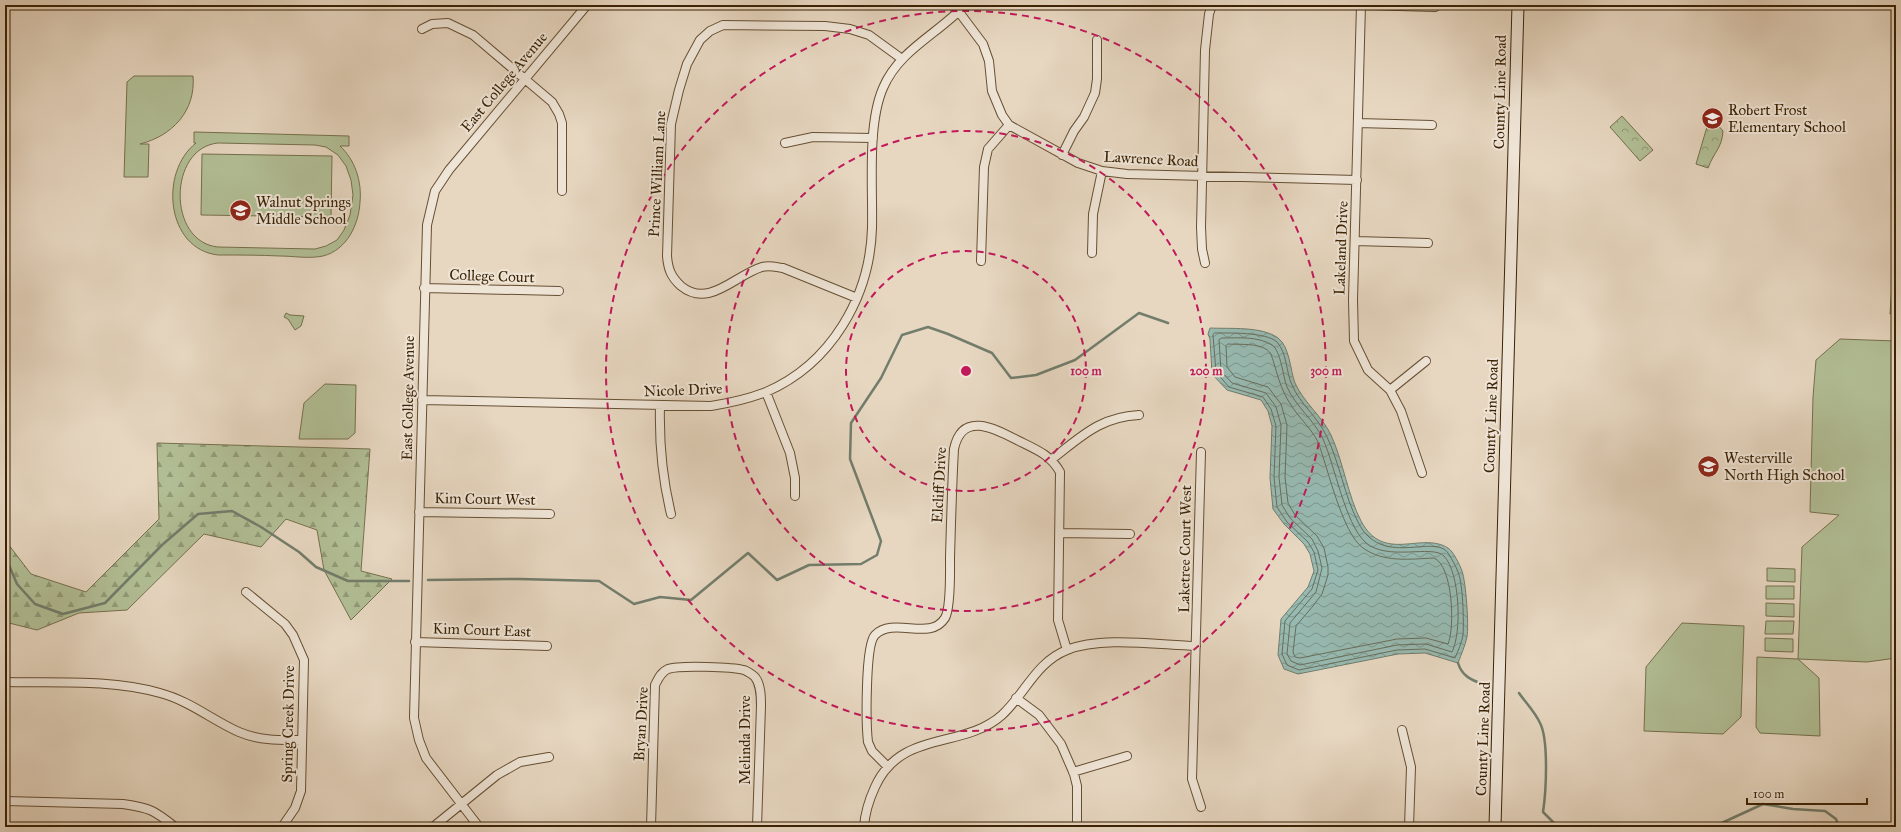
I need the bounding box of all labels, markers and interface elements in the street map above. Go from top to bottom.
street label: East College Avenue [457,28,551,136]
street label: County Line Road [1490,34,1510,149]
place label: Robert Frost Elementary School [1728,101,1847,136]
school or university icon: Robert Frost Elementary School [1699,106,1725,132]
street label: Prince William Lane [645,110,669,238]
street label: Lawrence Road [1103,148,1199,170]
place label: Walnut Springs Middle School [256,193,351,228]
school or university icon: Walnut Springs Middle School [228,198,254,224]
street label: Lakeland Drive [1330,200,1352,296]
street label: College Court [449,266,536,287]
street label: East College Avenue [398,335,418,461]
street label: County Line Road [1480,358,1502,473]
centre of rings [959,364,973,378]
text: 100 m [1070,364,1103,378]
text: 200 m [1190,364,1223,378]
text: 300 m [1310,364,1343,379]
street label: Nicole Drive [643,380,723,400]
street label: Elcliff Drive [928,447,950,523]
place label: Westerville North High School [1724,449,1846,484]
school or university icon: Westerville North High School [1695,454,1721,480]
street label: Laketree Court West [1175,484,1195,613]
street label: Kim Court West [434,489,536,509]
street label: Kim Court East [432,619,532,641]
street label: Spring Creek Drive [278,665,298,783]
street label: County Line Road [1472,681,1494,796]
street label: Bryan Drive [630,686,652,762]
street label: Melinda Drive [736,695,754,785]
scale bar [1747,780,1867,806]
text: 100 m [1753,787,1784,801]

